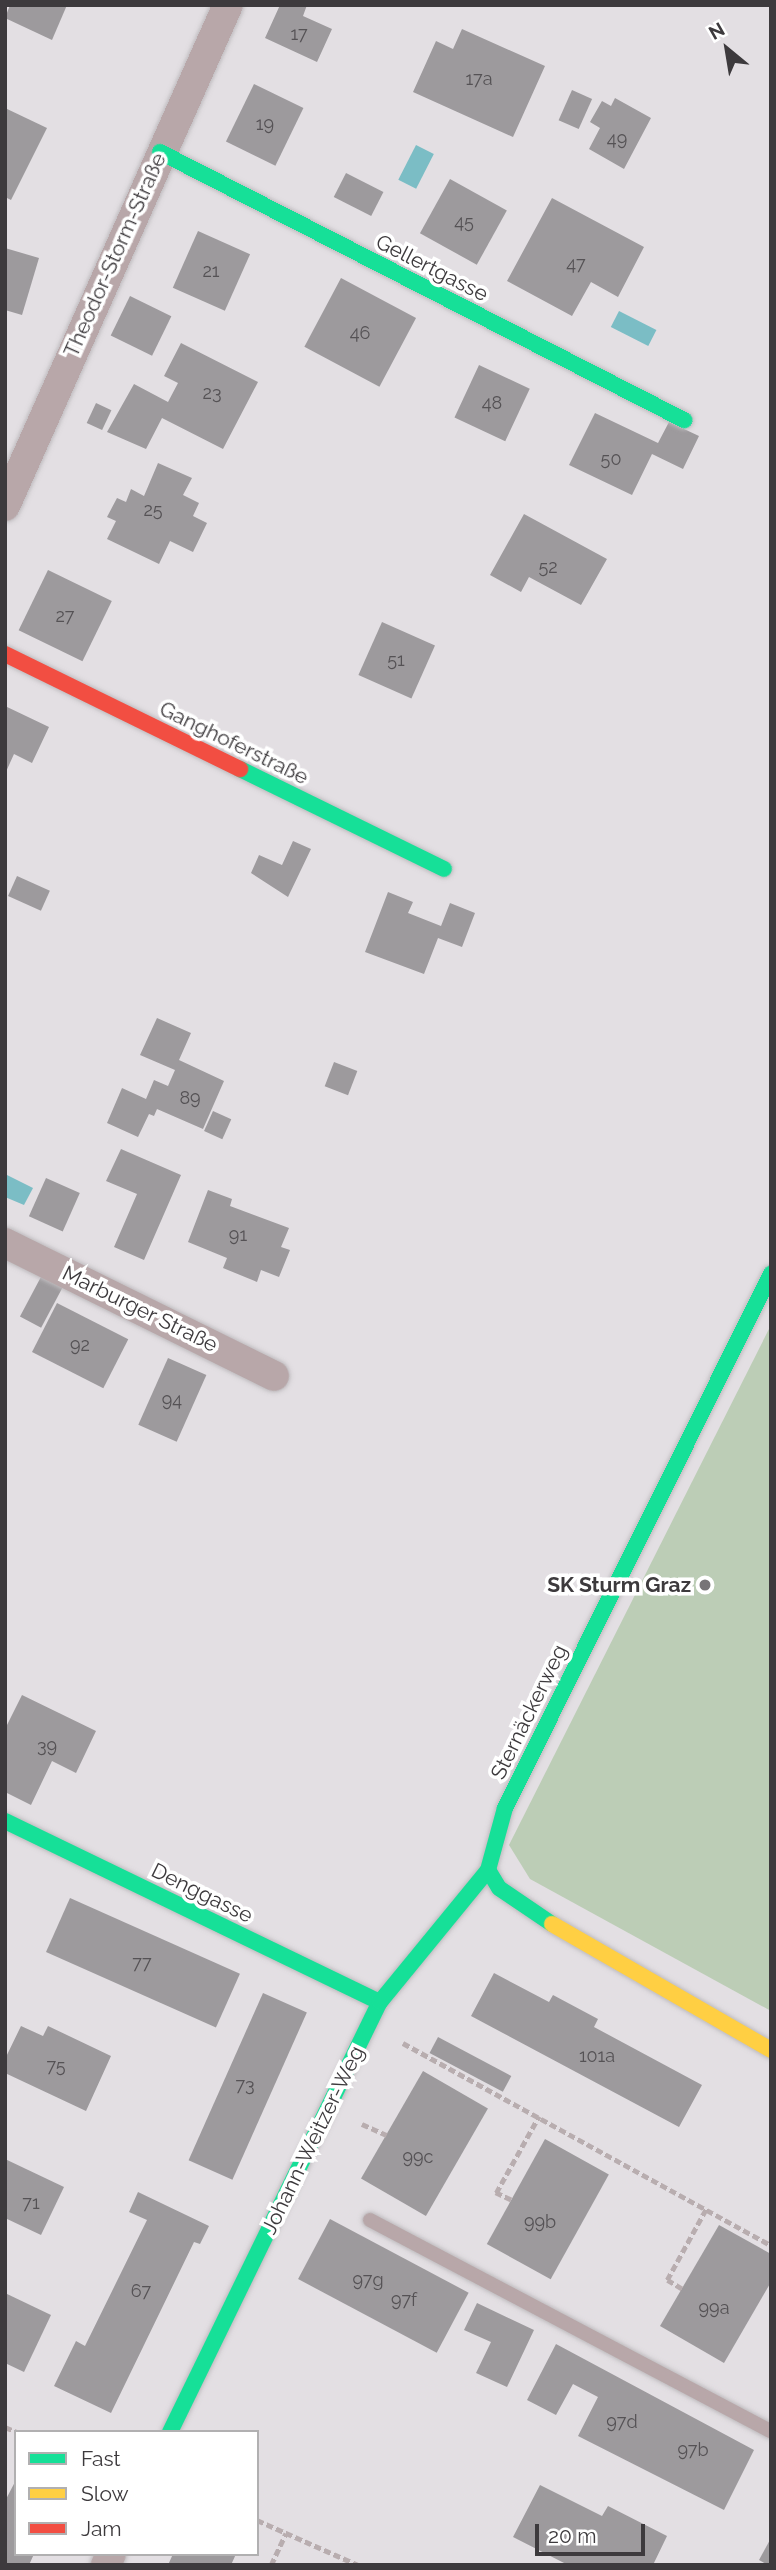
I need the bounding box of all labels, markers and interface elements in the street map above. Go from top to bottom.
north arrow [692,14,762,84]
text: N [705,18,728,44]
house number: 17 [290,23,308,45]
house number: 17a [465,68,493,90]
house number: 19 [256,113,274,135]
house number: 49 [607,128,627,150]
street label: Theodor-Storm-Straße [59,149,171,361]
house number: 45 [454,211,474,233]
street label: Gellertgasse [372,229,492,307]
house number: 47 [566,253,586,275]
house number: 21 [202,260,220,282]
house number: 46 [350,322,370,344]
house number: 23 [203,382,221,404]
house number: 48 [482,392,502,414]
house number: 50 [601,448,621,470]
house number: 25 [143,499,163,521]
house number: 52 [538,556,558,578]
house number: 27 [55,605,75,627]
house number: 51 [387,649,405,671]
street label: Ganghoferstraße [155,696,313,790]
house number: 89 [179,1087,201,1109]
house number: 91 [229,1224,247,1246]
street label: Marburger Straße [58,1260,222,1358]
house number: 92 [70,1334,90,1356]
house number: 94 [162,1389,182,1411]
place label: SK Sturm Graz [547,1572,691,1598]
marker: SK Sturm Graz [697,1577,713,1593]
street label: Sternäckerweg [486,1641,572,1783]
house number: 39 [37,1735,57,1757]
street label: Denggasse [147,1858,257,1928]
house number: 77 [132,1952,152,1974]
street label: Johann-Weitzer-Weg [256,2042,370,2238]
house number: 101a [579,2045,615,2067]
house number: 75 [46,2055,66,2077]
house number: 73 [235,2074,255,2096]
house number: 99c [403,2146,433,2168]
house number: 71 [22,2192,40,2214]
house number: 99b [524,2211,556,2233]
house number: 97g [352,2269,384,2291]
house number: 67 [131,2280,151,2302]
house number: 97f [391,2289,417,2311]
house number: 99a [699,2297,729,2319]
house number: 97d [606,2411,638,2433]
legend [14,2430,259,2556]
house number: 97b [677,2439,709,2461]
text: Fast [81,2446,121,2471]
text: Slow [81,2481,129,2506]
scale bar [538,2510,648,2554]
text: Jam [81,2516,122,2541]
text: 20 m [548,2523,596,2548]

